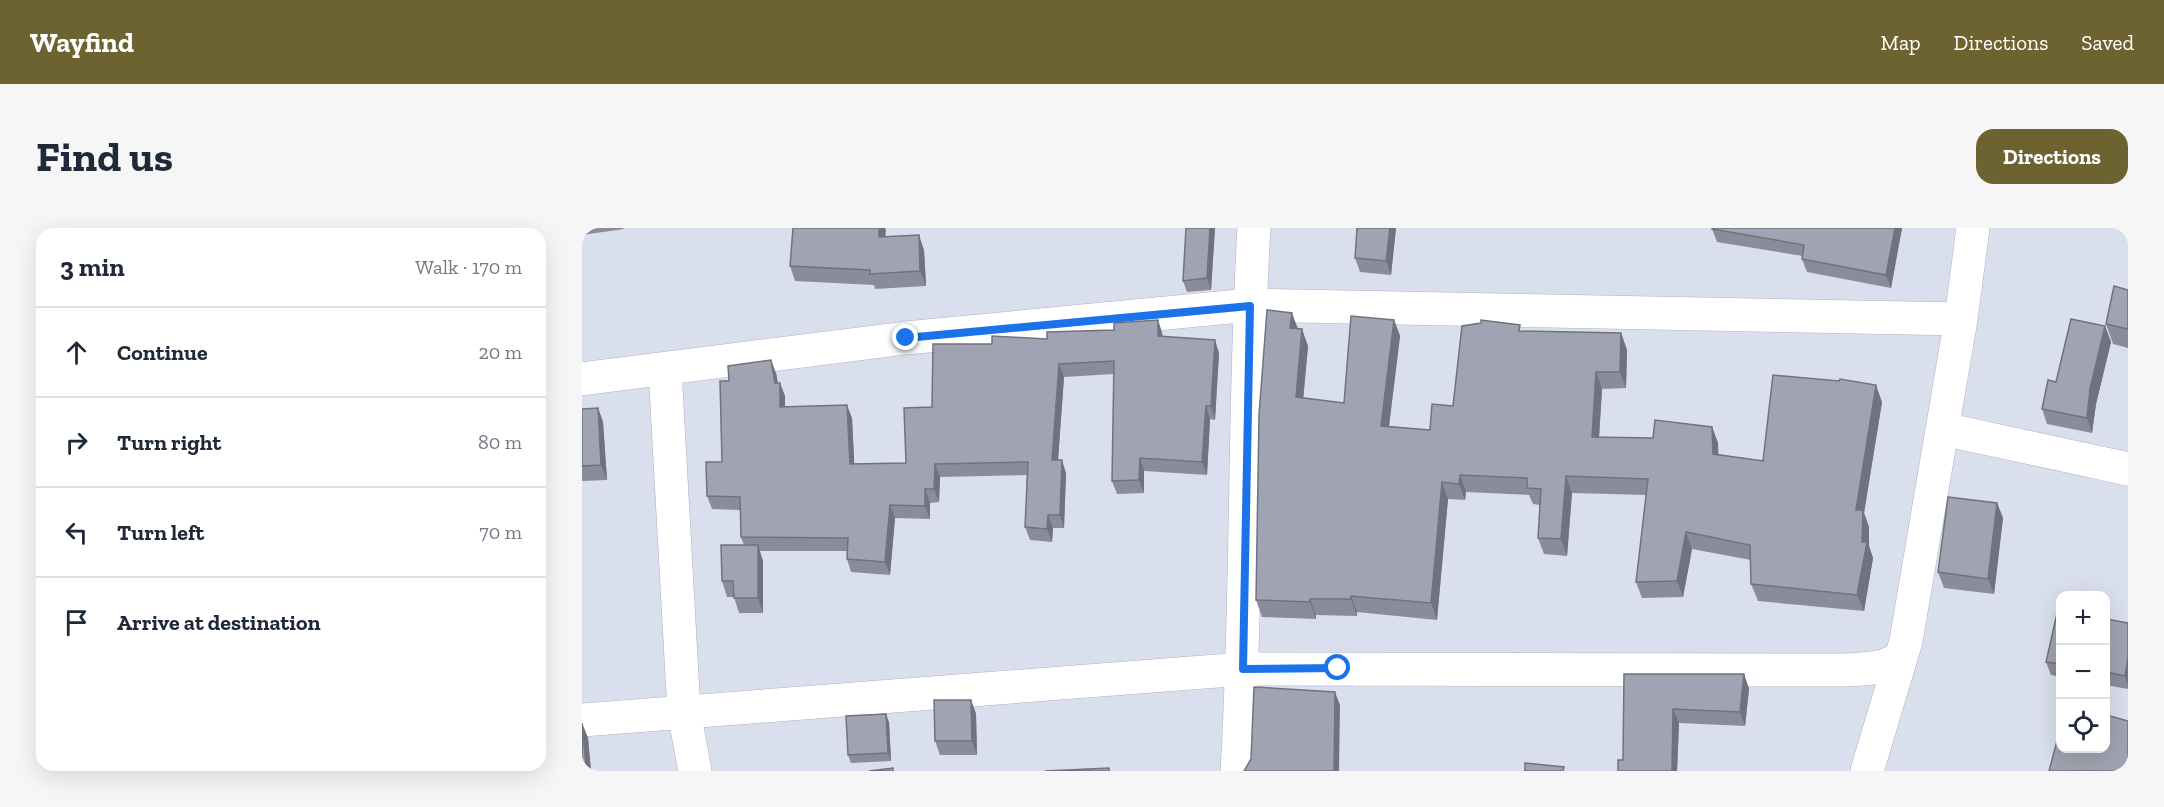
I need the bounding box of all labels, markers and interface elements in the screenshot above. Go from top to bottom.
text: Wayfind [30,26,134,59]
text: Map [1881,30,1921,55]
text: Directions [1954,30,2048,55]
text: Saved [2081,30,2134,55]
button: Directions [1976,129,2128,184]
text: Find us [36,131,173,182]
text: 3 min [60,251,125,283]
text: Walk · 170 m [415,255,522,279]
route end [892,324,918,350]
icon: ahead [60,336,93,369]
text: Continue [117,339,208,366]
text: 20 m [478,340,522,364]
icon: right [60,426,93,459]
text: Turn right [117,429,221,456]
text: 80 m [478,430,522,454]
icon: left [60,516,93,549]
text: Turn left [117,519,204,546]
text: 70 m [479,520,522,544]
map controls [2056,591,2110,753]
button: + [2056,591,2110,645]
icon: arrive [60,606,93,639]
text: Arrive at destination [117,609,320,636]
button: − [2056,645,2110,699]
route start [1324,654,1350,680]
button: locate [2056,699,2110,753]

